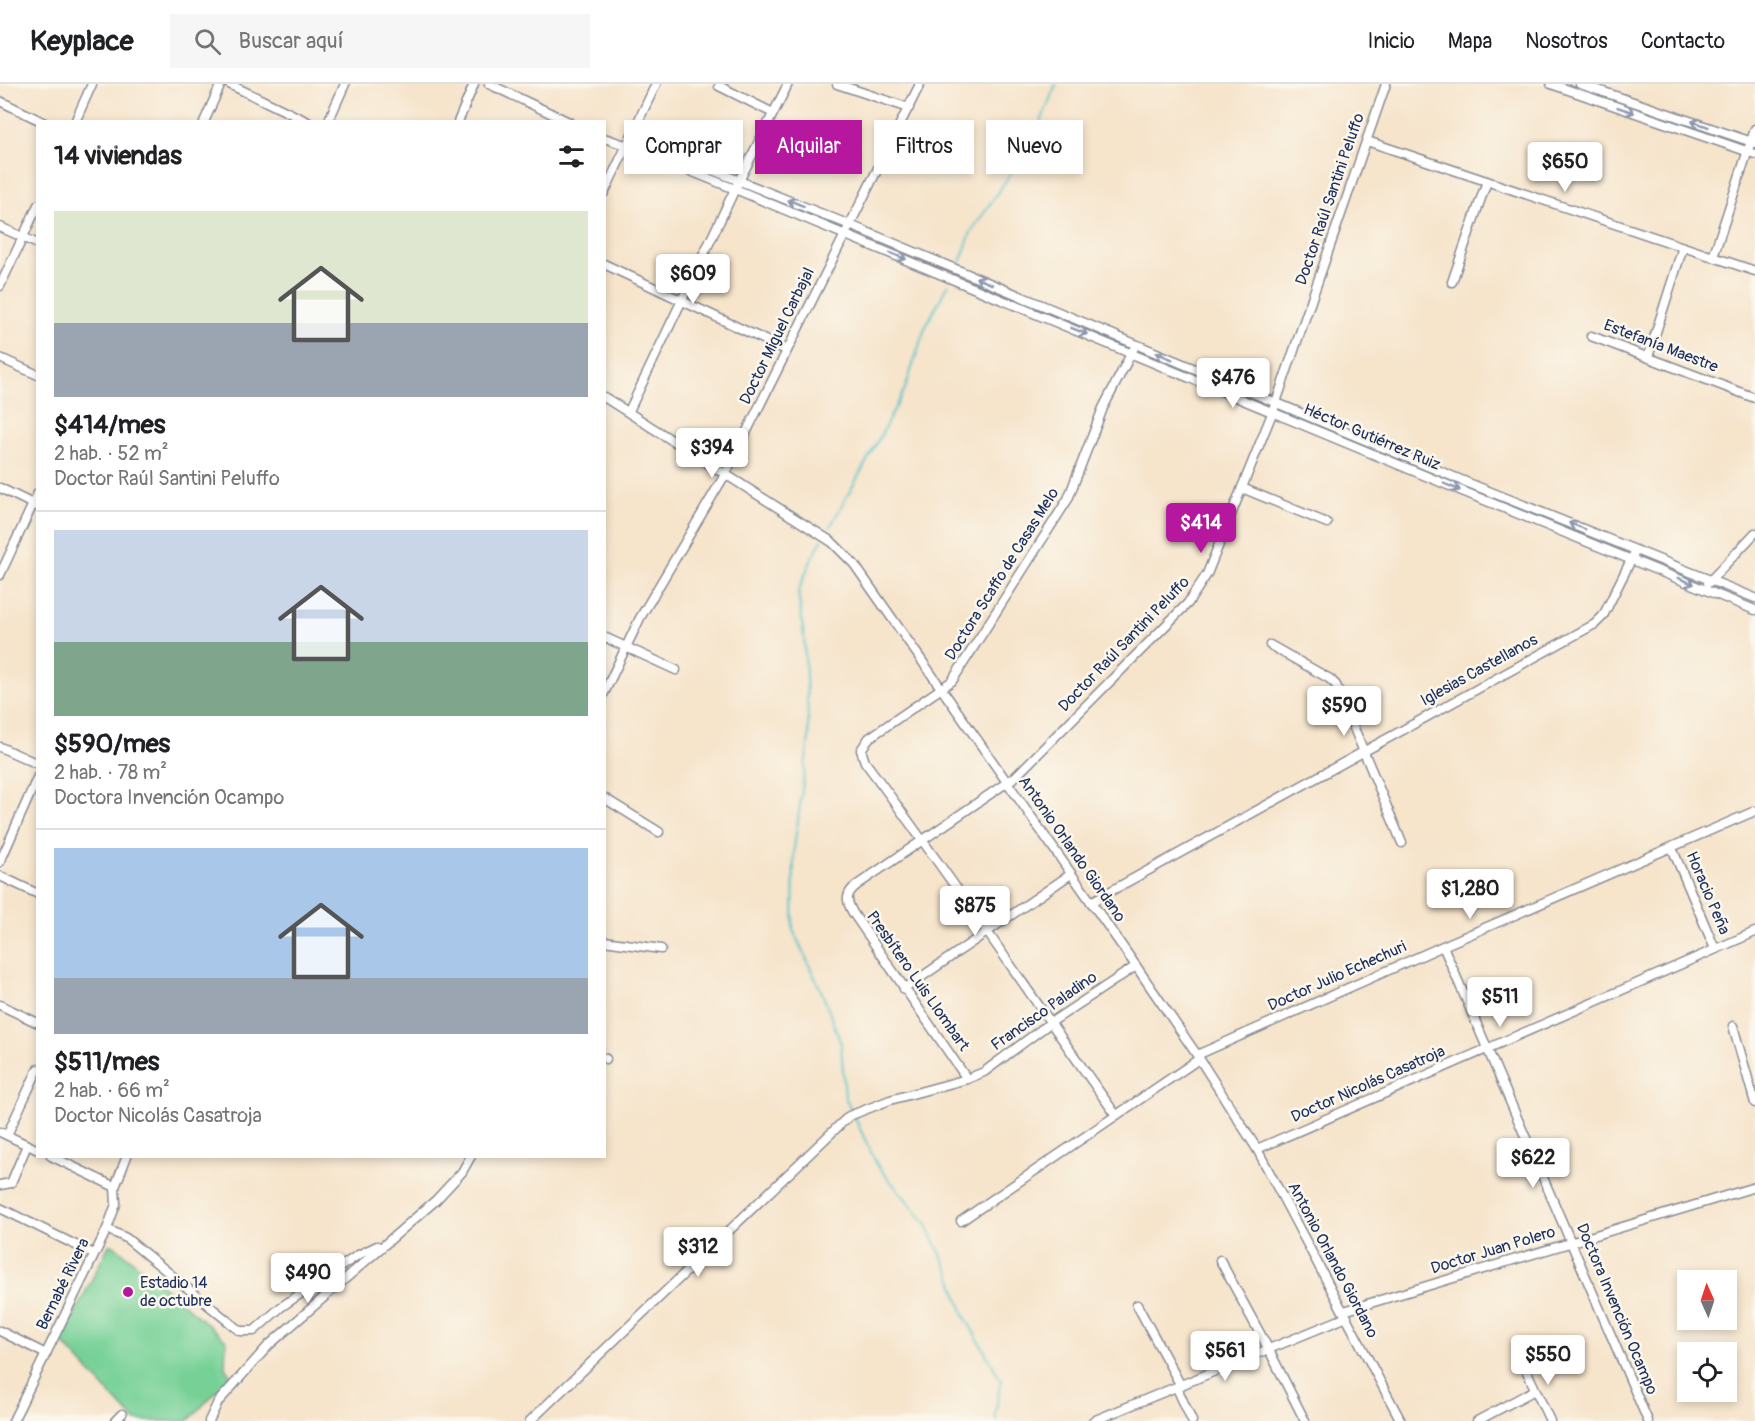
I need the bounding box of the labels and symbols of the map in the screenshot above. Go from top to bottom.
one-way arrow [1616,105,1635,116]
street label: Doctor Raúl Santini Peluffo [1291,110,1369,288]
one-way arrow [1691,118,1709,129]
pin: $650 [1529,142,1601,193]
one-way arrow [788,197,806,208]
one-way arrow [889,251,907,262]
pin: $609 [657,254,729,305]
street label: Doctor Miguel Carbajal [735,264,819,408]
one-way arrow [975,275,994,286]
street label: Estefanía Maestre [1601,315,1721,377]
one-way arrow [1069,326,1087,337]
one-way arrow [1156,350,1174,361]
pin: $476 [1197,358,1269,409]
street label: Héctor Gutiérrez Ruiz [1301,399,1443,475]
pin: $394 [676,428,748,479]
one-way arrow [1443,482,1461,493]
street label: Doctora Scaffo de Casas Melo [941,484,1064,664]
pin: $414 [1165,503,1237,554]
one-way arrow [1569,520,1587,531]
street label: Doctor Raúl Santini Peluffo [1054,572,1194,716]
one-way arrow [1676,576,1695,587]
street label: Iglesias Castellanos [1417,630,1541,710]
pin: $590 [1308,686,1380,737]
street label: Antonio Orlando Giordano [1014,772,1130,926]
street label: Horacio Peña [1682,848,1734,938]
pin: $1,280 [1421,869,1519,920]
pin: $875 [939,886,1011,937]
street label: Presbítero Luis Llombart [862,907,974,1055]
street label: Doctor Julio Echechuri [1265,936,1409,1016]
street label: Francisco Paladino [987,967,1101,1055]
pin: $511 [1464,977,1536,1028]
street label: Doctor Nicolás Casatroja [1288,1041,1448,1127]
pin: $622 [1497,1138,1569,1189]
street label: Antonio Orlando Giordano [1283,1179,1383,1342]
street label: Doctora Invención Ocampo [1572,1220,1662,1398]
street label: Doctor Juan Polero [1428,1221,1558,1278]
pin: $312 [662,1227,734,1278]
street label: Bernabé Rivera [32,1235,94,1333]
pin: $490 [272,1253,344,1304]
north arrow [1677,1270,1737,1330]
place label: Estadio 14 de octubre [140,1273,212,1311]
marker: Estadio 14 de octubre [121,1285,135,1299]
pin: $561 [1189,1331,1261,1382]
pin: $550 [1512,1335,1584,1386]

